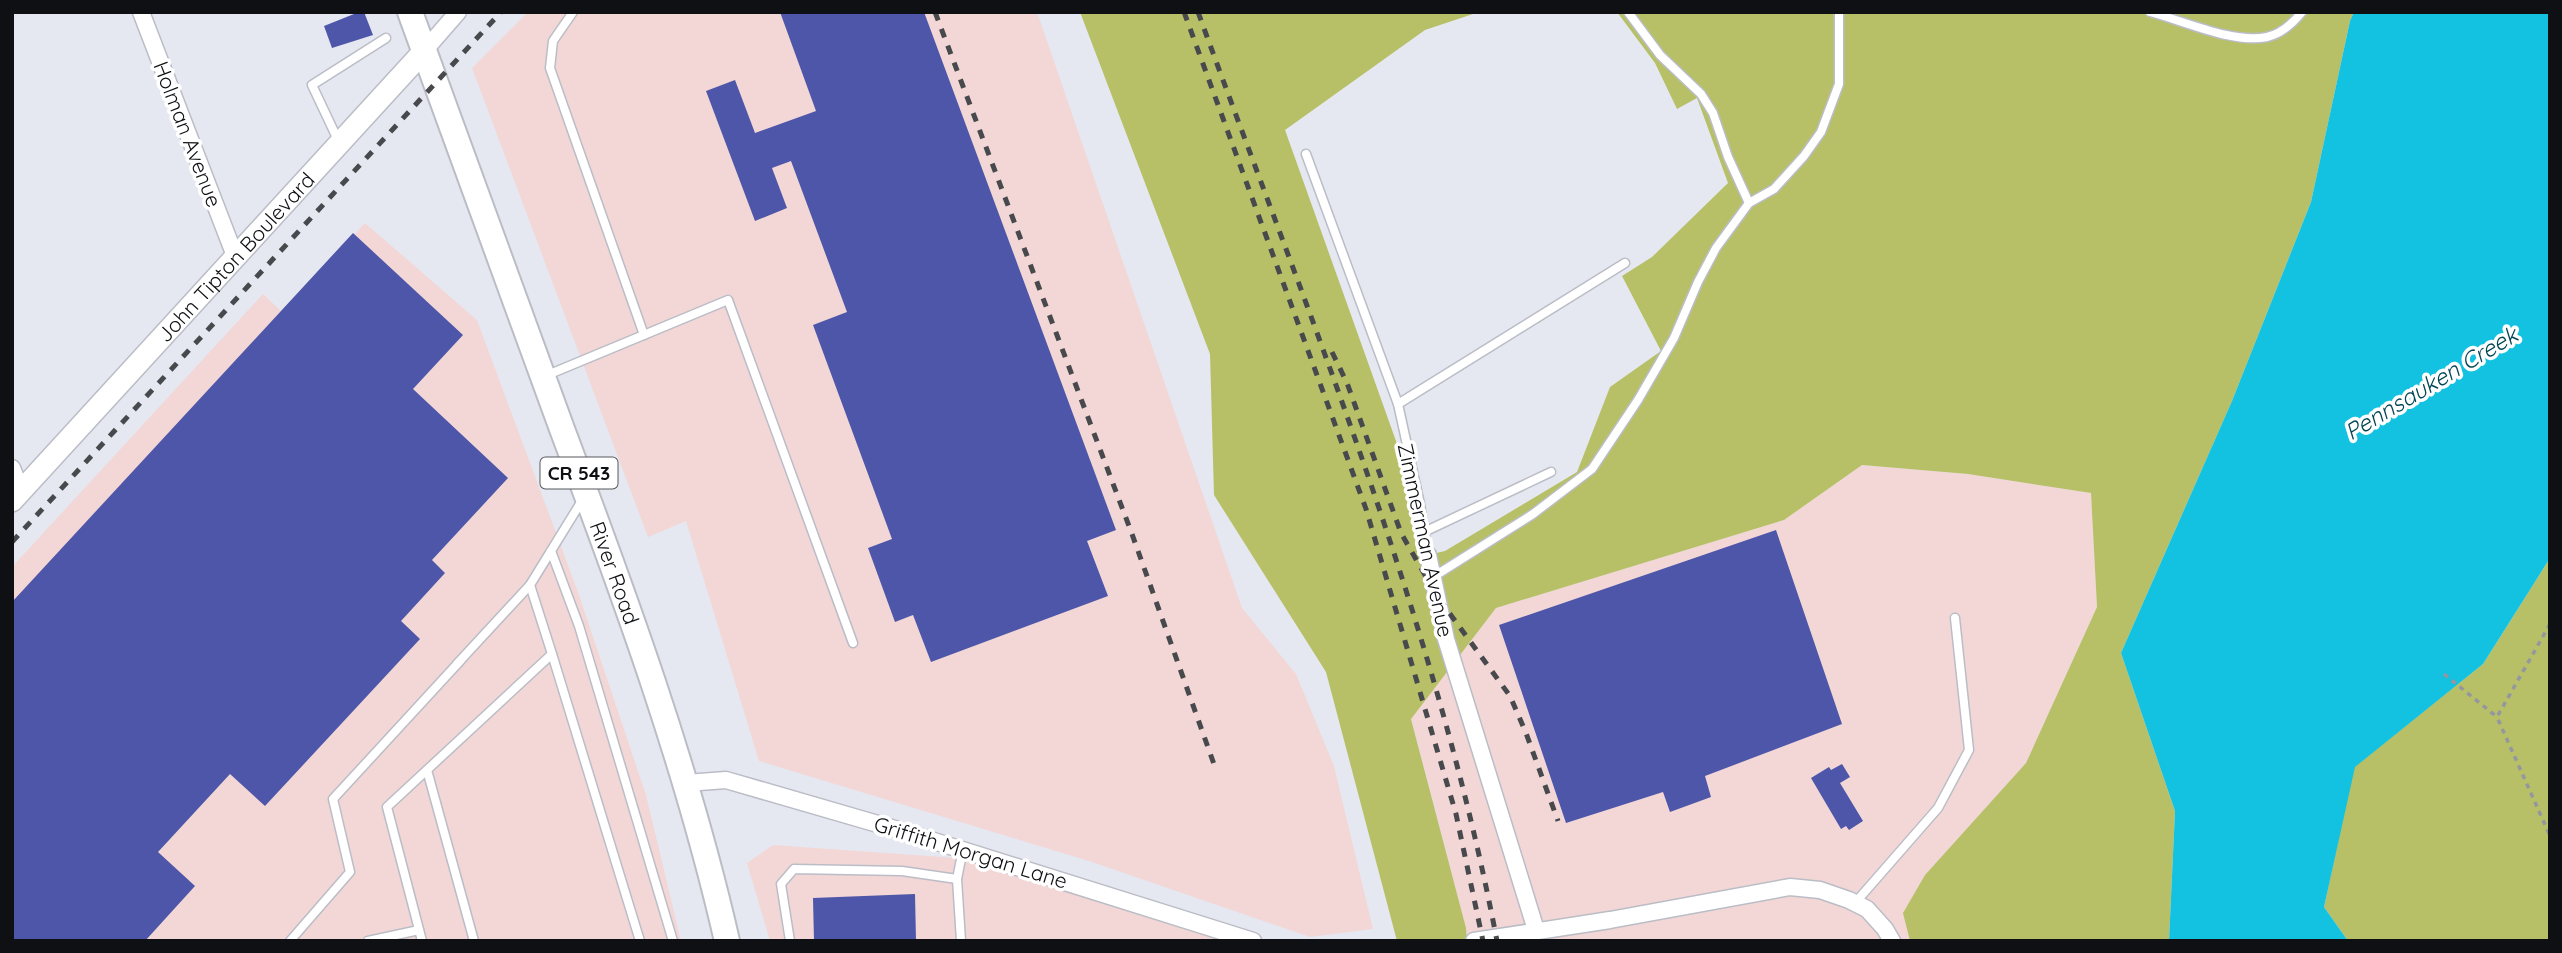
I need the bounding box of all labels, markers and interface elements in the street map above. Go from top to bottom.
street label: Holman Avenue [148,57,228,211]
street label: John Tipton Boulevard [151,167,320,347]
water label: Pennsauken Creek [2339,319,2524,446]
street label: Zimmerman Avenue [1393,441,1459,639]
road number: CR 543 [540,458,618,488]
street label: River Road [584,518,645,628]
street label: Griffith Morgan Lane [871,810,1071,894]

